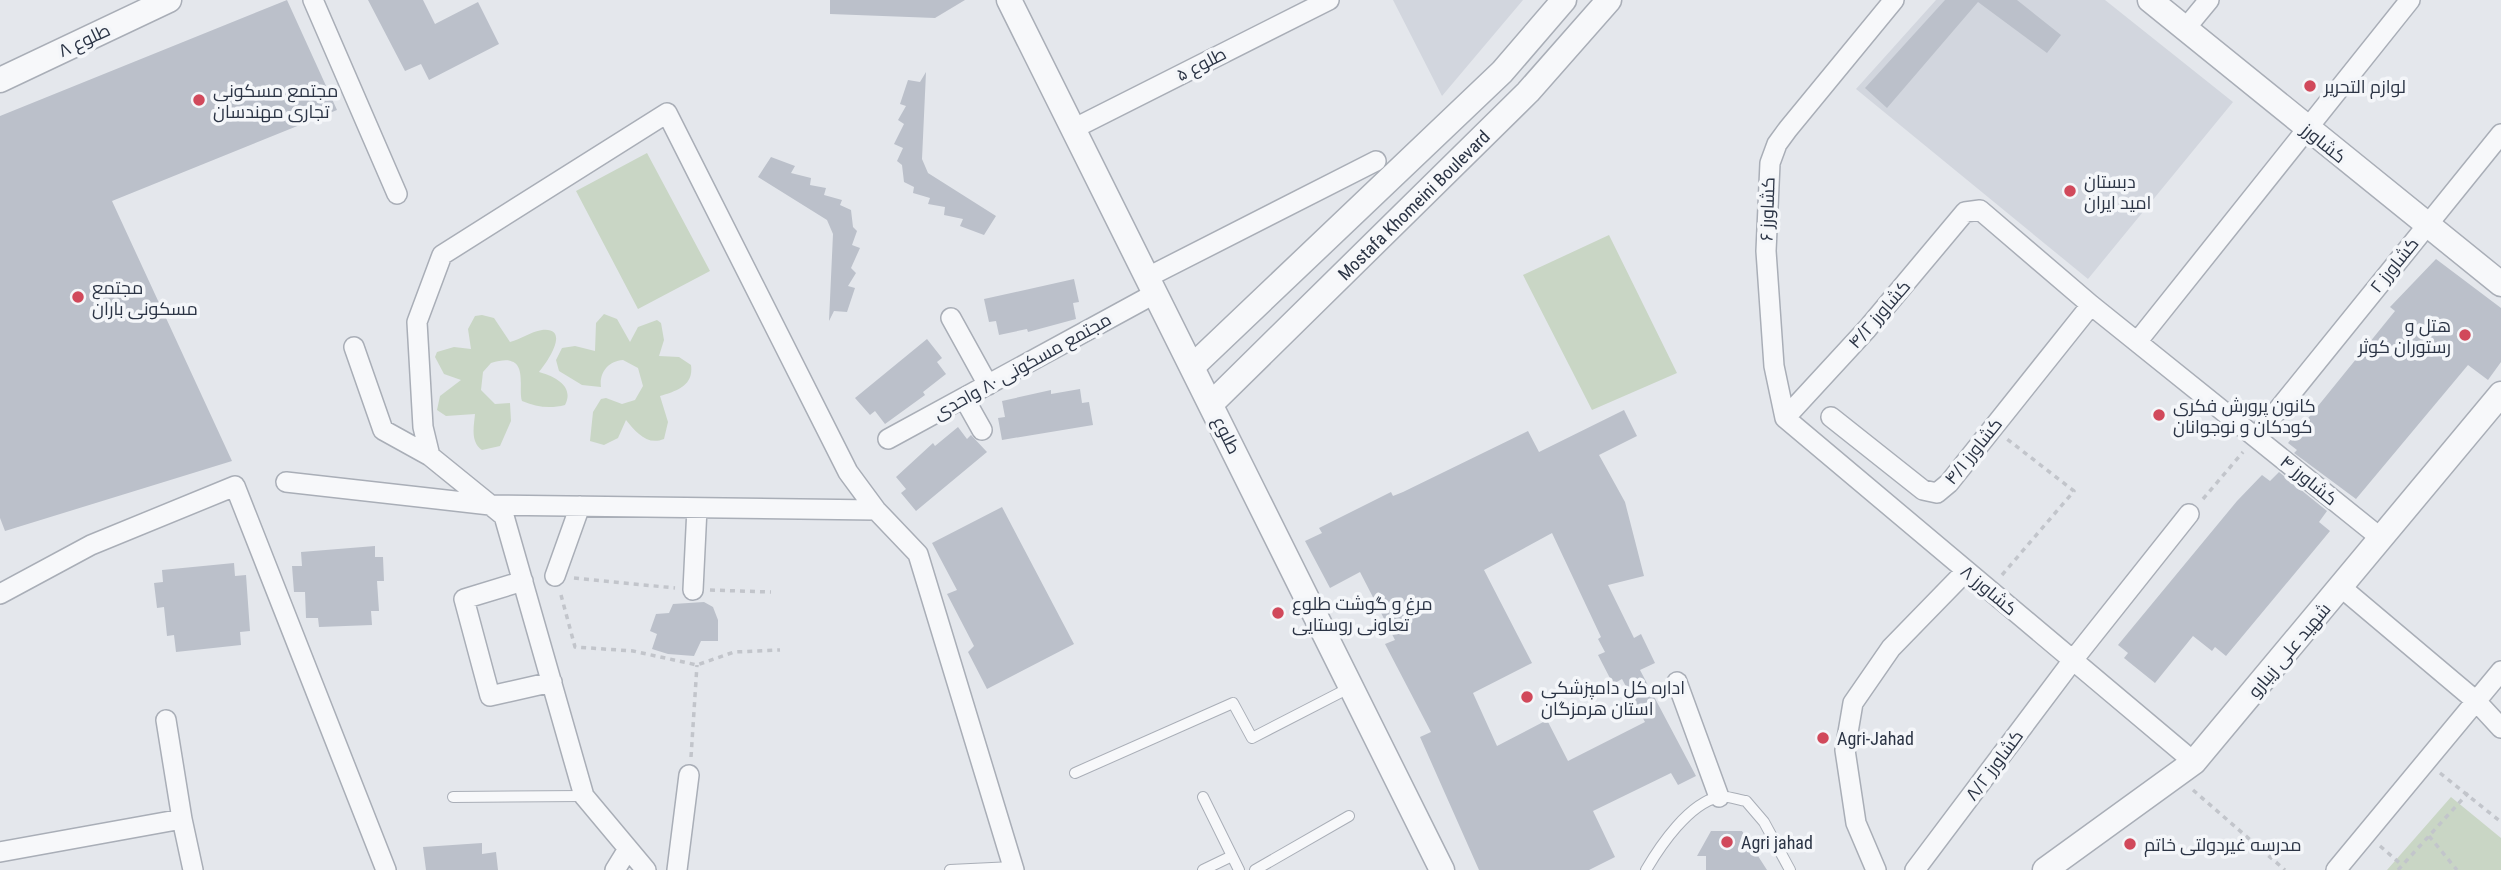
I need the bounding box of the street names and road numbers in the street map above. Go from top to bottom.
street label: طلوع ۸ [55,19,114,63]
street label: طلوع ۵ [1173,43,1230,87]
street label: کشاورز [2296,118,2351,168]
street label: Mostafa Khomeini Boulevard [1333,126,1494,284]
street label: کشاورز ۶ [1755,177,1780,241]
street label: کشاورز ۲ [2365,233,2423,297]
street label: کشاورز ۴/۲ [1844,276,1915,353]
street label: مجتمع مسکونی ۸۰ واحدی [930,308,1115,425]
street label: طلوع [1207,413,1245,458]
street label: کشاورز ۴/۱ [1940,413,2007,489]
street label: کشاورز ۴ [2276,451,2342,510]
street label: کشاورز ۸ [1956,561,2021,620]
street label: شهید علی زیبارو [2243,599,2335,702]
street label: کشاورز ۸/۲ [1961,726,2028,805]

